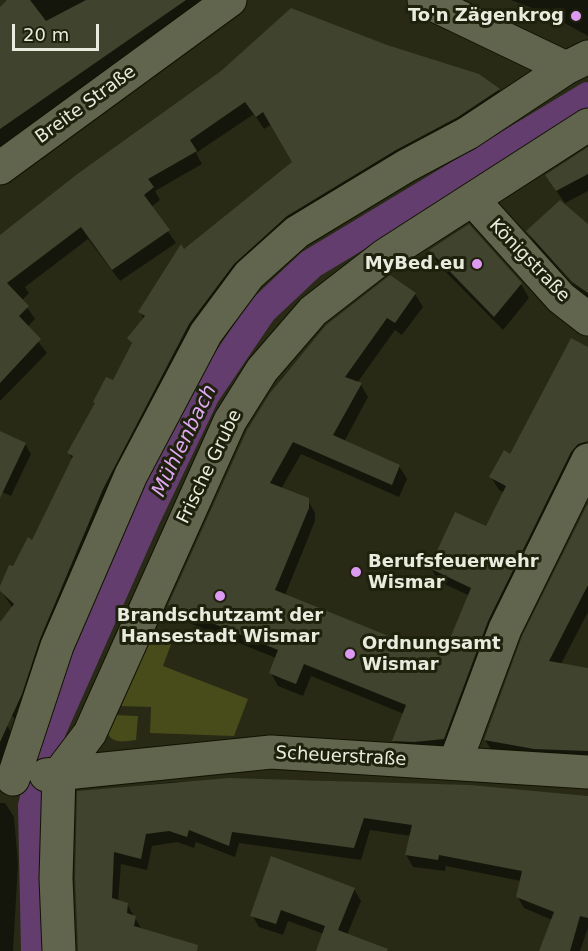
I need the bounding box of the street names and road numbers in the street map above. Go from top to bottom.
street label: Breite Straße [32,61,140,149]
street label: Königstraße [484,215,574,307]
street label: Frische Grube [173,406,247,528]
street label: Scheuerstraße [275,743,407,771]

